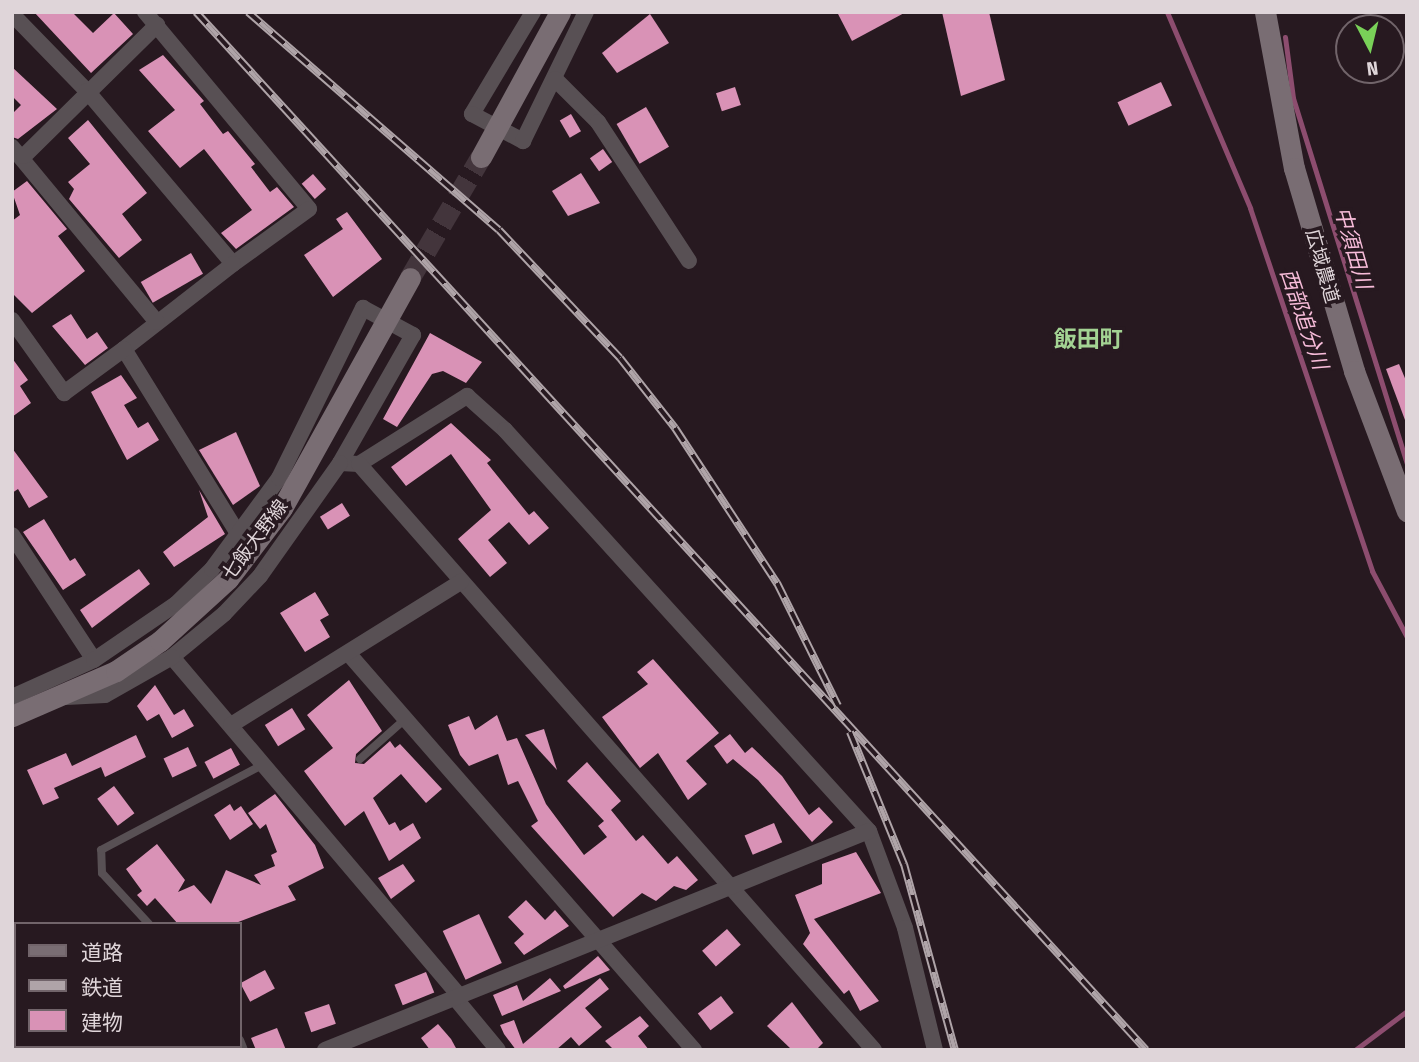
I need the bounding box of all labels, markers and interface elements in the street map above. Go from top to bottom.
north arrow [1335,14,1405,84]
text: N [1365,56,1379,80]
water label: 中須田川 [1329,204,1377,292]
street label: 広域農道 [1301,226,1343,306]
water label: 西部追分川 [1275,265,1333,373]
district label: 飯田町 [1054,325,1122,353]
street label: 七飯大野線 [217,495,293,585]
legend [14,922,242,1048]
text: 道路 [81,940,123,966]
text: 鉄道 [81,975,123,1001]
text: 建物 [81,1010,123,1036]

